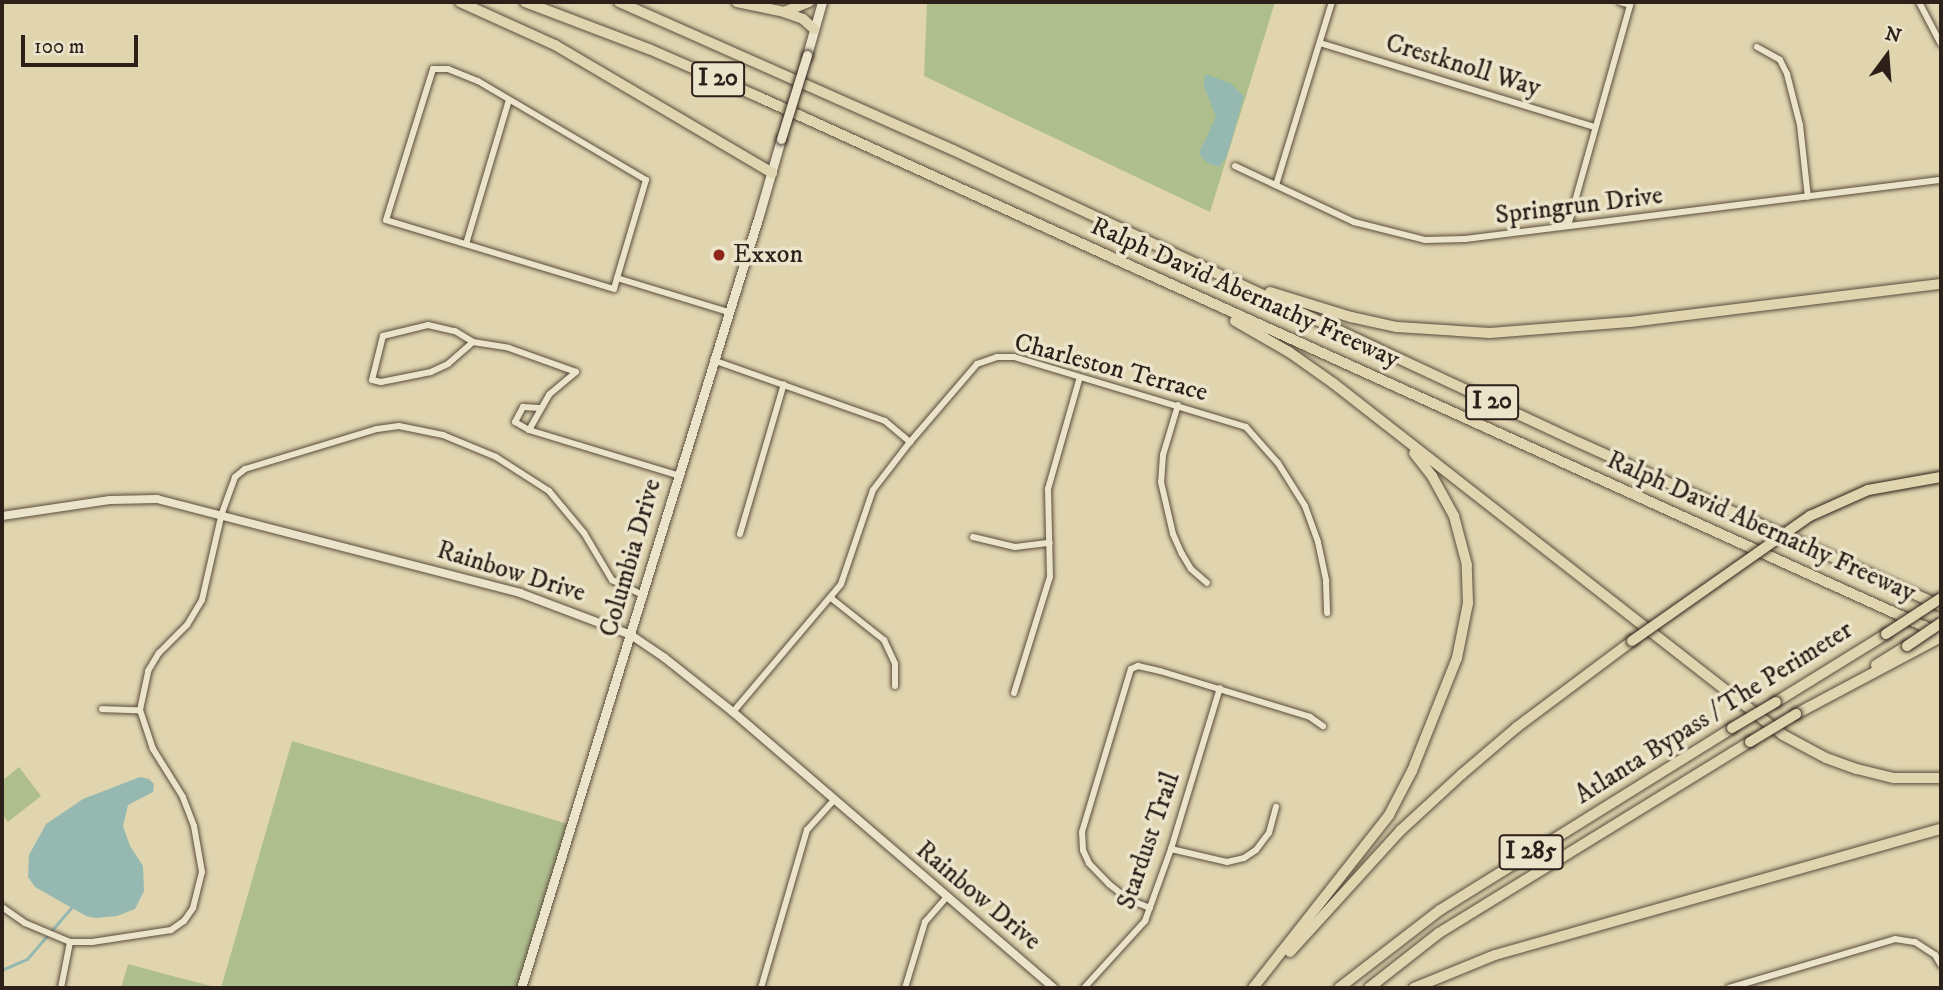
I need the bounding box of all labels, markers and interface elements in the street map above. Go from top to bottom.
scale bar [24,21,142,65]
north arrow [1852,21,1922,91]
text: N [1882,22,1904,49]
street label: Crestknoll Way [1382,28,1544,104]
text: 100 m [34,34,85,60]
road number: I 20 [690,58,746,100]
street label: Springrun Drive [1493,180,1665,232]
street label: Ralph David Abernathy Freeway [1086,211,1404,375]
place label: Exxon [733,239,803,271]
marker: Exxon [711,247,727,263]
street label: Charleston Terrace [1011,327,1211,409]
road number: I 20 [1464,382,1520,422]
street label: Ralph David Abernathy Freeway [1602,445,1920,609]
street label: Columbia Drive [594,475,668,641]
street label: Rainbow Drive [433,535,589,609]
street label: Atlanta Bypass / The Perimeter [1570,615,1858,811]
street label: Stardust Trail [1111,768,1187,914]
road number: I 285 [1498,832,1564,872]
street label: Rainbow Drive [909,835,1047,957]

